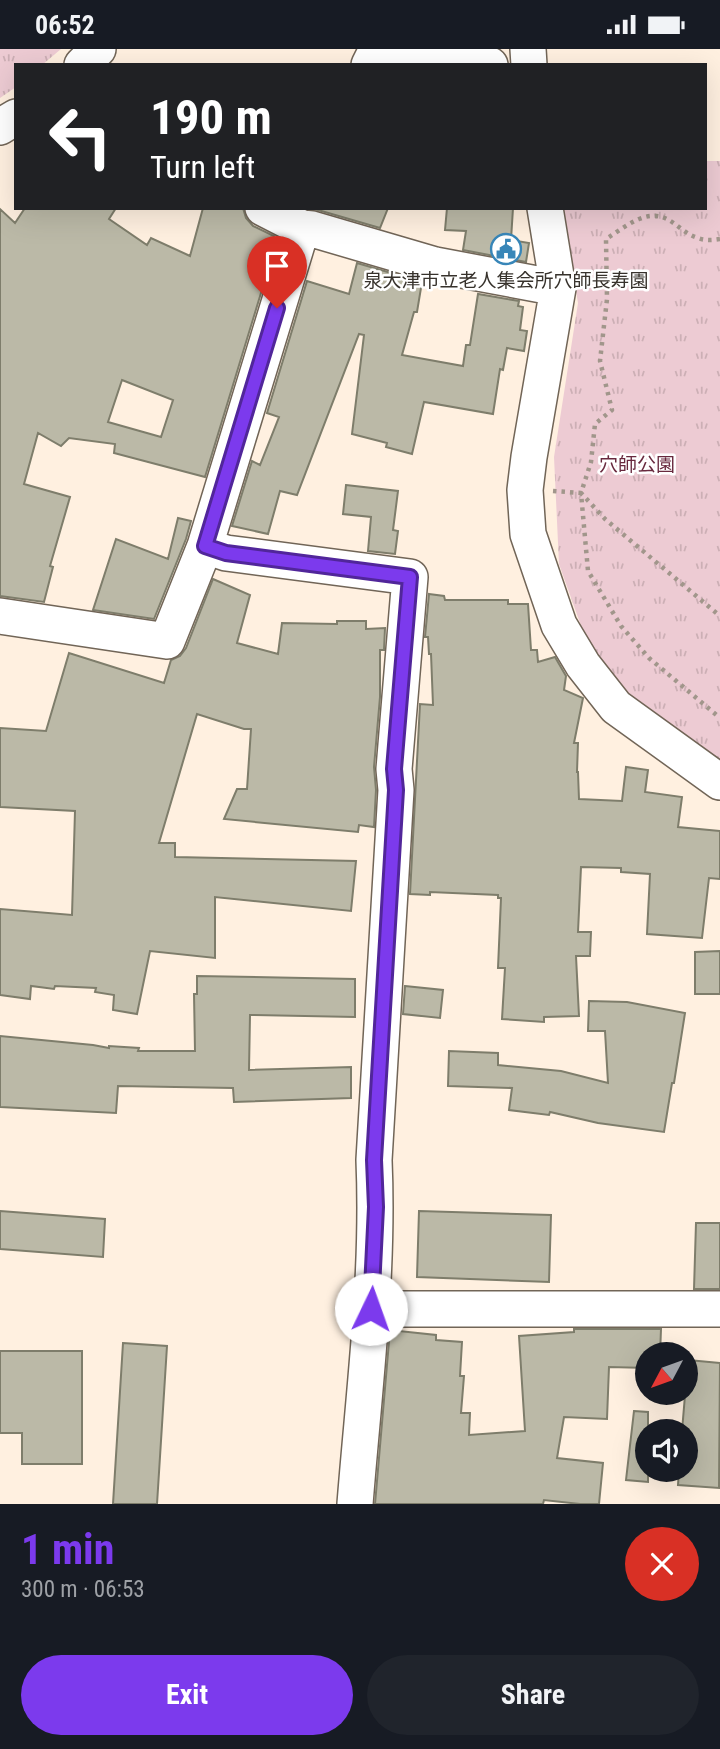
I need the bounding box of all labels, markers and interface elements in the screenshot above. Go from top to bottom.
text: 06:52 [35,10,95,40]
text: 190 m [150,89,272,146]
icon: left [35,91,126,182]
text: Turn left [150,148,255,186]
public building icon: 泉大津市立老人集会所穴師長寿園 [489,232,523,266]
pin [247,236,307,308]
icon: arrive [258,247,296,285]
place label: 泉大津市立老人集会所穴師長寿園 [363,269,649,292]
park label: 穴師公園 [599,453,675,476]
position arrow [334,1272,408,1346]
north arrow [635,1342,698,1405]
map controls [635,1342,698,1482]
button: sound [635,1419,698,1482]
text: 1 min [21,1525,114,1574]
button: close [625,1527,699,1601]
text: 300 m · 06:53 [21,1576,145,1603]
button: Exit [21,1655,353,1735]
button: Share [367,1655,699,1735]

